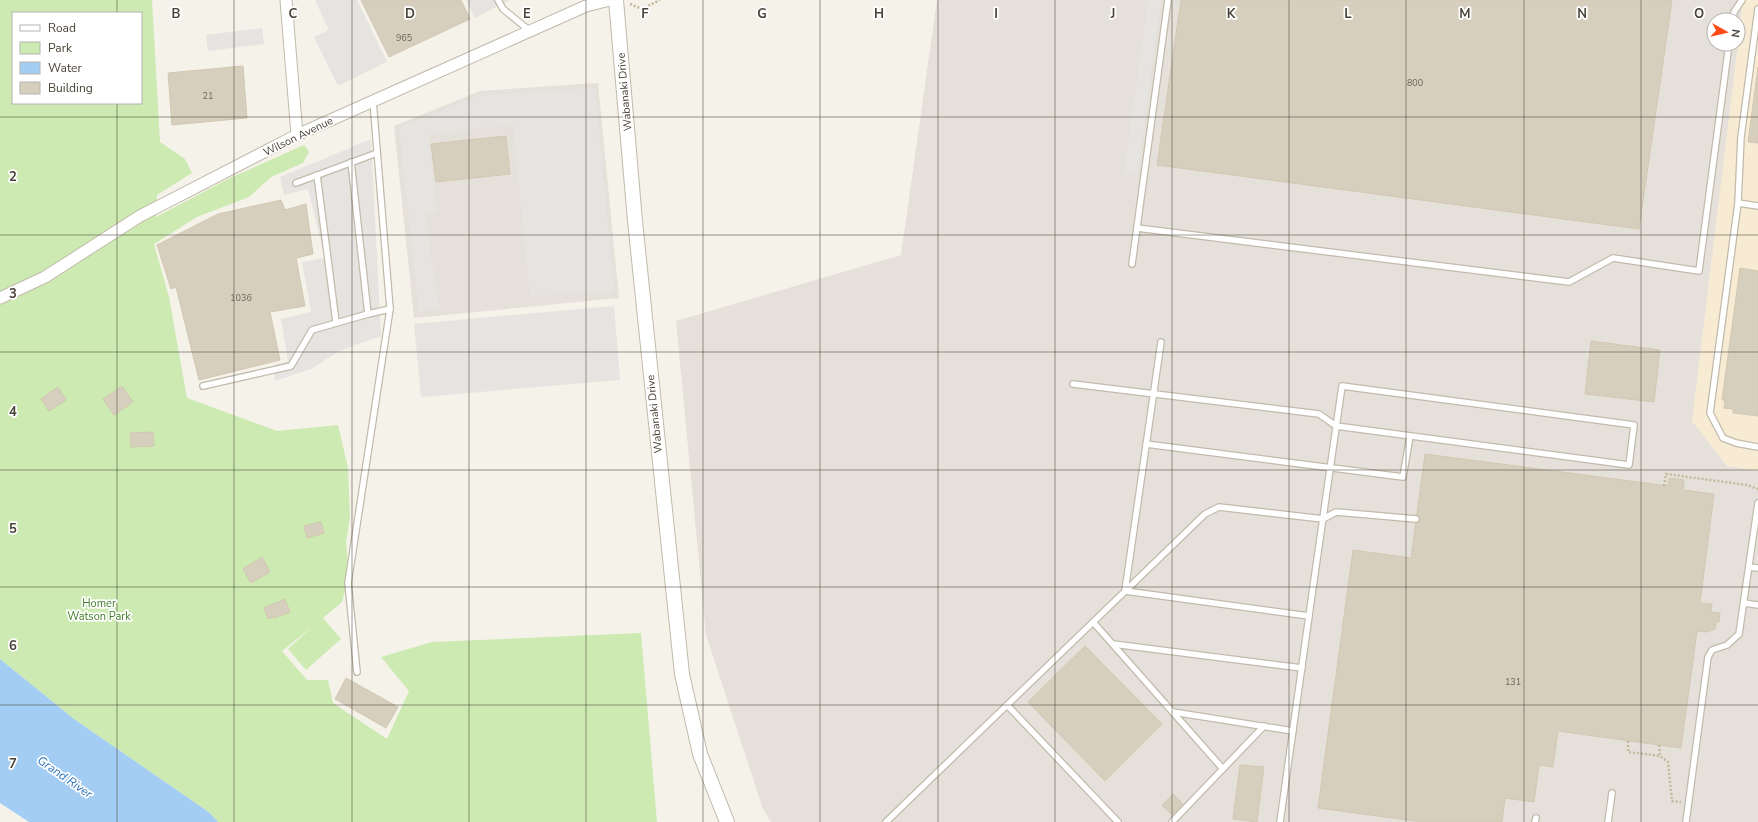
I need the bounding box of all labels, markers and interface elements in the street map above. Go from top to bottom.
text: B [172,5,181,23]
text: C [289,5,298,23]
text: D [405,5,415,23]
text: E [523,5,531,23]
text: F [641,5,649,23]
text: G [757,5,767,23]
text: H [874,5,884,23]
text: I [994,5,998,23]
text: J [1110,5,1115,23]
text: K [1227,5,1236,23]
text: L [1344,5,1352,23]
text: M [1459,5,1471,23]
text: N [1577,5,1587,23]
text: O [1694,5,1704,23]
legend [12,12,142,104]
north arrow [1706,12,1746,52]
text: Road [48,20,76,36]
text: N [1727,28,1743,38]
house number: 965 [396,32,412,44]
text: Park [48,40,73,56]
street label: Wabanaki Drive [614,52,635,132]
text: Water [48,60,82,76]
house number: 800 [1407,77,1423,89]
text: Building [48,80,93,96]
house number: 21 [203,90,213,102]
street label: Wilson Avenue [261,113,336,160]
text: 2 [9,168,17,186]
text: 3 [9,285,17,303]
house number: 1036 [230,292,252,304]
street label: Wabanaki Drive [643,374,666,454]
text: 4 [9,403,17,421]
text: 5 [9,520,17,538]
park label: Homer Watson Park [67,596,131,624]
text: 6 [9,637,17,655]
house number: 131 [1505,676,1521,688]
water label: Grand River [34,752,96,802]
text: 7 [9,755,17,773]

